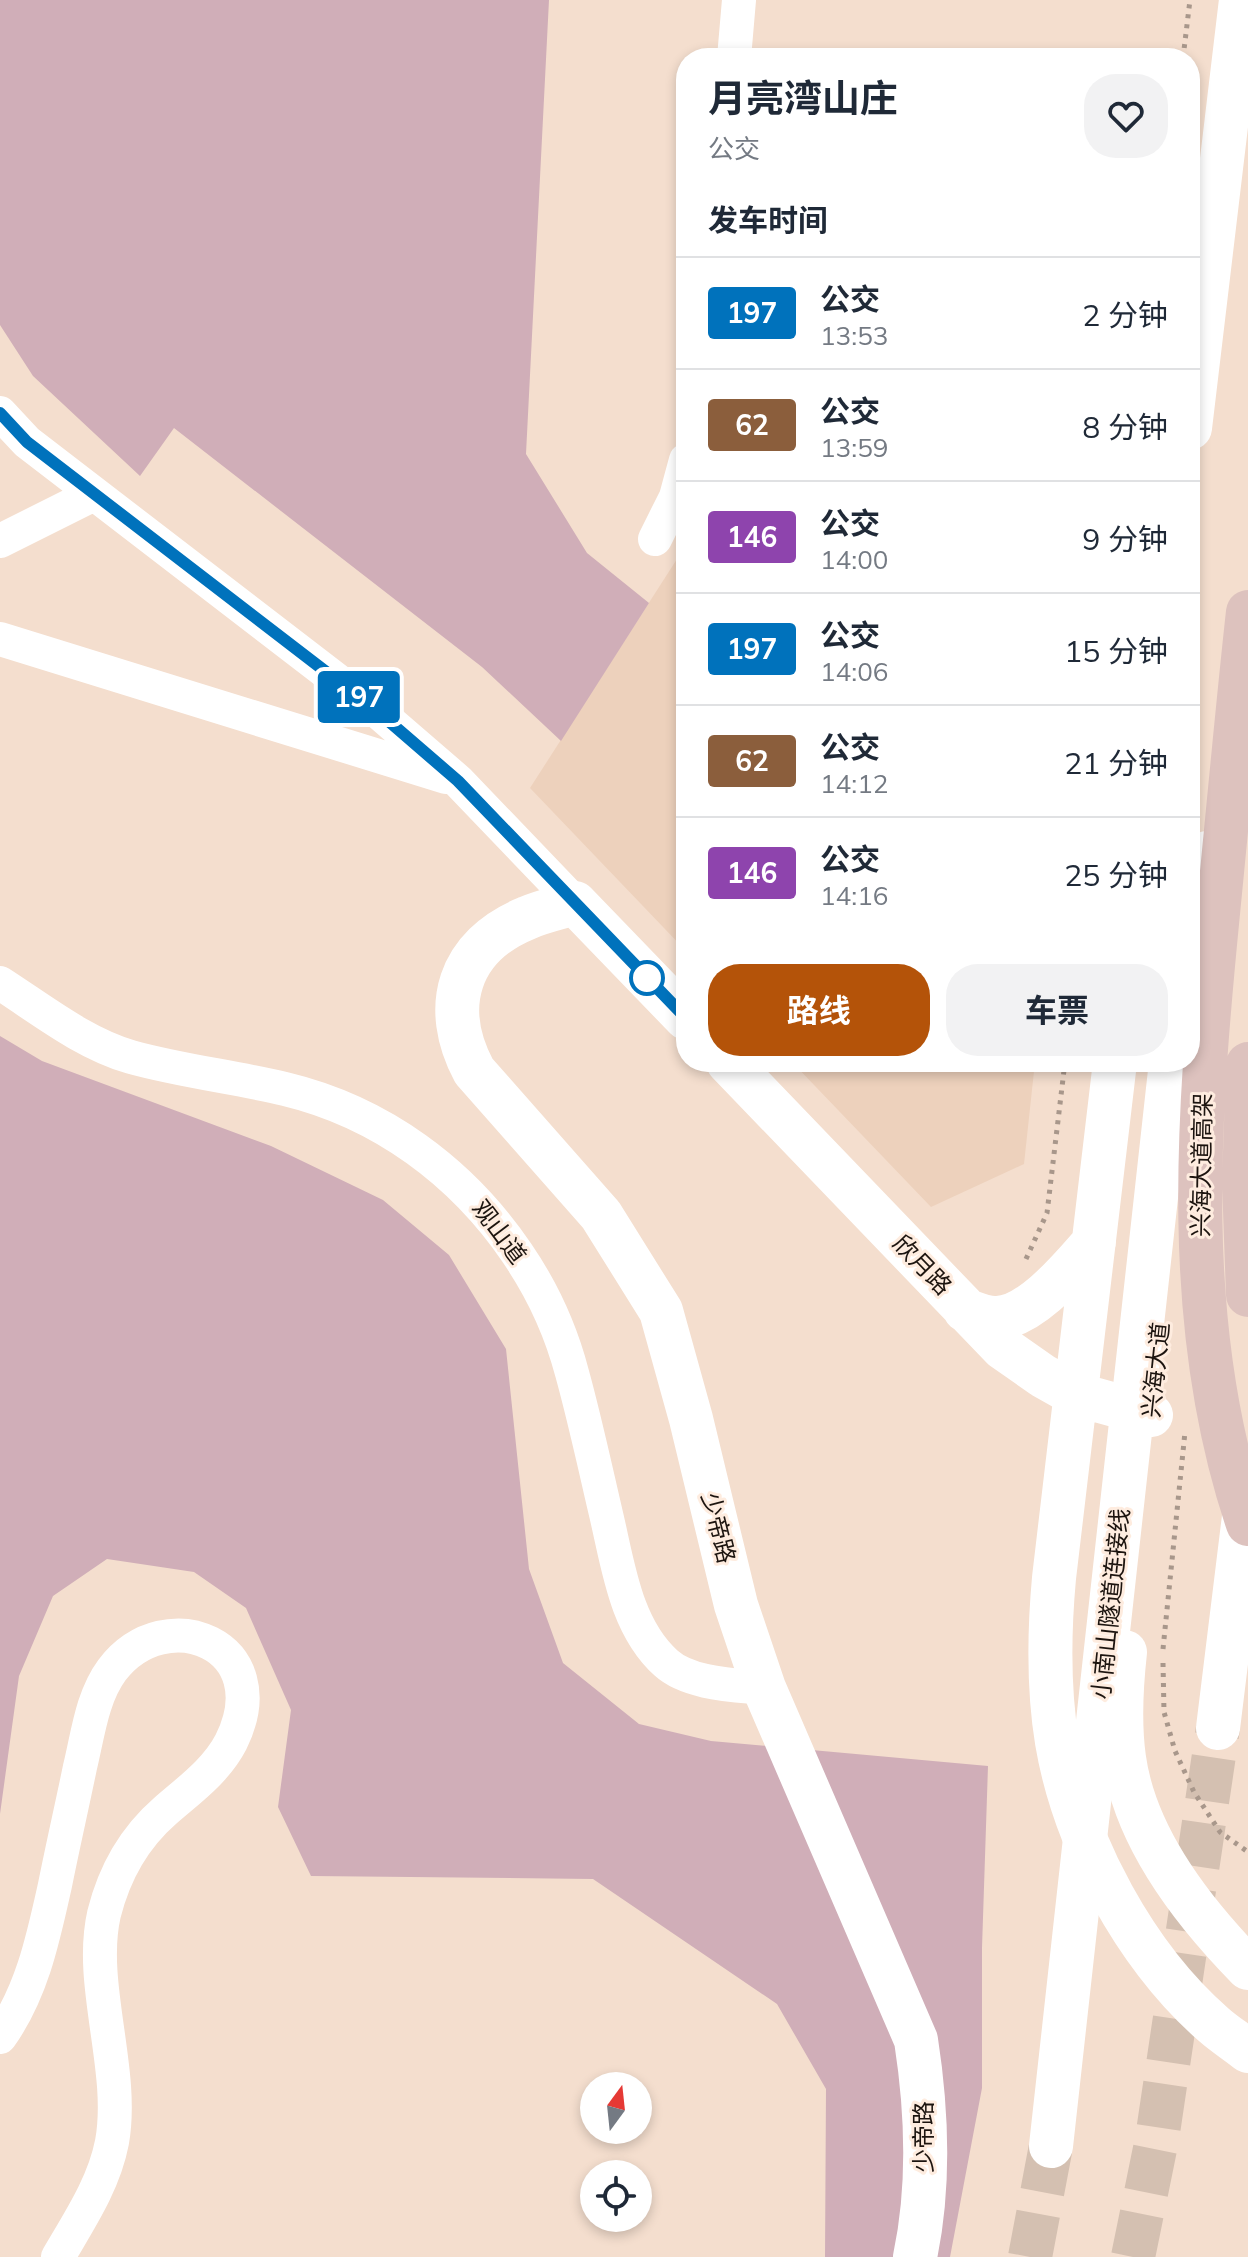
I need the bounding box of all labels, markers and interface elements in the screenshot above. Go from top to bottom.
text: 月亮湾山庄 [708,74,898,122]
button: heart [1084,74,1168,158]
text: 公交 [708,132,760,165]
text: 发车时间 [708,201,828,239]
text: 公交 [820,280,880,318]
text: 197 [727,295,777,330]
text: 2 分钟 [1082,296,1168,334]
text: 13:53 [820,319,888,352]
text: 公交 [820,392,880,430]
text: 62 [735,407,769,442]
text: 8 分钟 [1082,408,1168,446]
text: 13:59 [820,431,888,464]
text: 公交 [820,504,880,542]
text: 146 [727,519,777,554]
text: 9 分钟 [1082,520,1168,558]
text: 14:00 [820,543,888,576]
text: 公交 [820,616,880,654]
text: 197 [727,631,777,666]
text: 15 分钟 [1064,632,1168,670]
text: 14:06 [820,655,888,688]
line badge: 197 [313,671,405,723]
text: 197 [334,679,384,714]
text: 公交 [820,728,880,766]
text: 62 [735,743,769,778]
text: 21 分钟 [1064,744,1168,782]
text: 14:12 [820,767,888,800]
text: 公交 [820,840,880,878]
text: 146 [727,855,777,890]
text: 25 分钟 [1064,856,1168,894]
text: 14:16 [820,879,888,912]
unlabelled marker [630,961,664,995]
button: 路线 [708,964,930,1056]
button: 车票 [946,964,1168,1056]
street label: 兴海大道高架 [1185,1093,1217,1237]
street label: 观山道 [466,1194,533,1269]
street label: 欣月路 [887,1228,959,1301]
street label: 兴海大道 [1135,1321,1175,1419]
street label: 少帝路 [696,1489,742,1566]
street label: 小南山隧道连接线 [1085,1507,1135,1701]
north arrow [580,2072,652,2144]
map controls [580,2072,652,2232]
street label: 少帝路 [908,2101,938,2173]
button: locate [580,2160,652,2232]

